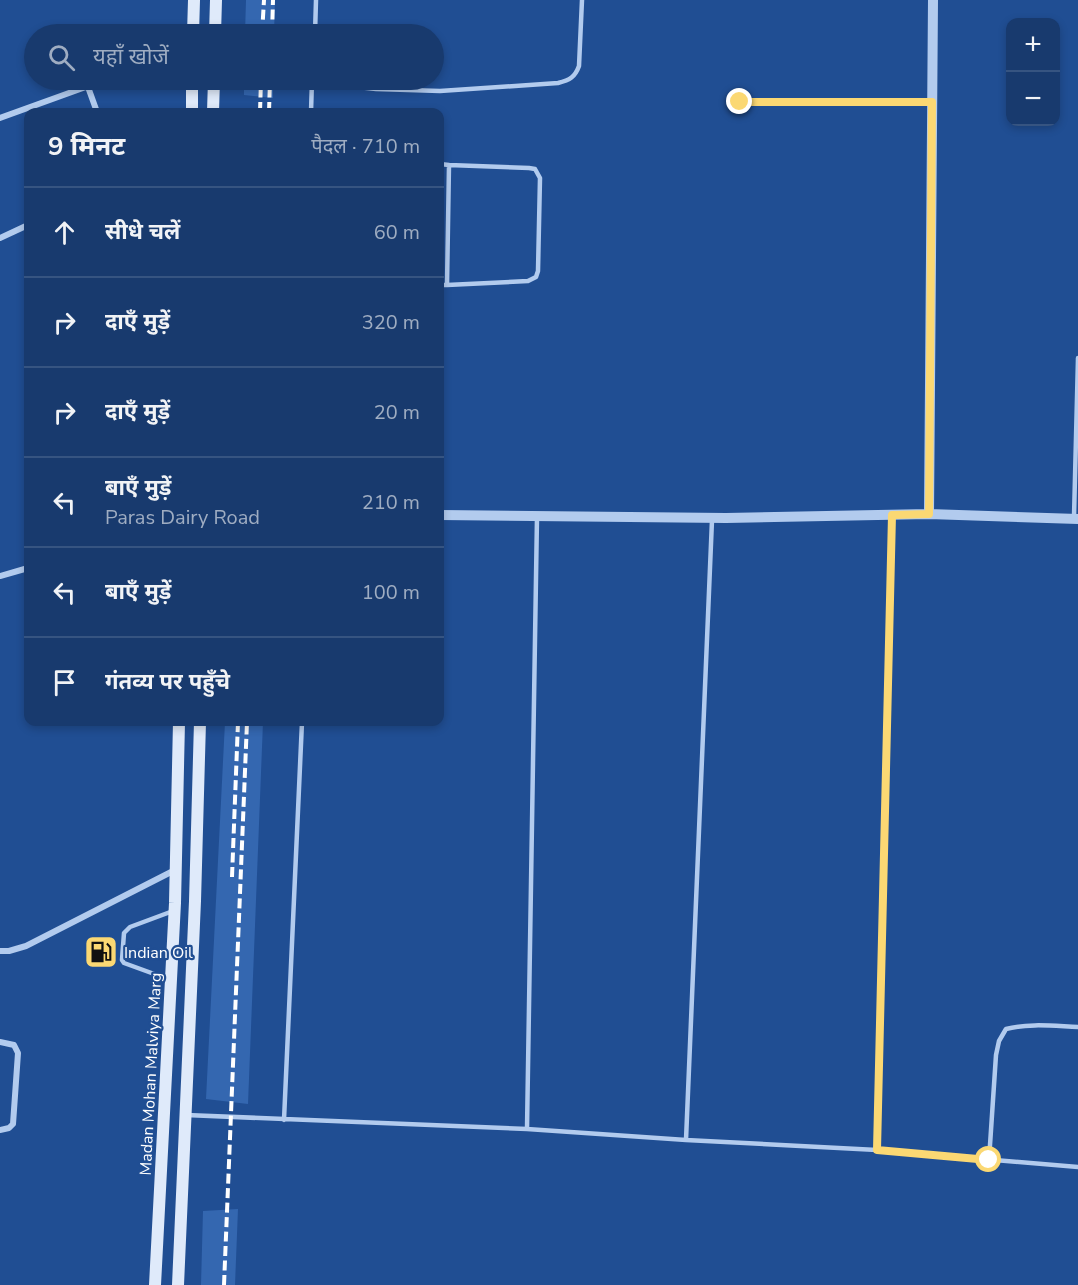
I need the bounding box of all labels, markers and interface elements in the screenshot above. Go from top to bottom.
map controls [1006,18,1060,126]
button: + [1006,18,1060,72]
search box [24,24,444,90]
icon: search [45,41,78,74]
text: यहाँ खोजें [93,42,169,72]
button: − [1006,72,1060,126]
route end [726,88,752,114]
text: 9 मिनट [48,129,125,164]
text: पैदल · 710 m [311,133,420,160]
icon: ahead [48,216,81,249]
text: सीधे चलें [105,217,180,247]
text: 60 m [374,219,420,246]
icon: right [48,306,81,339]
text: दाएँ मुड़ें [105,307,170,337]
text: 320 m [362,309,420,336]
icon: right [48,396,81,429]
text: दाएँ मुड़ें [105,397,170,427]
text: 20 m [374,399,420,426]
text: बाएँ मुड़ें [105,473,171,503]
icon: left [48,486,81,519]
text: 210 m [362,489,420,516]
text: Paras Dairy Road [105,504,260,531]
icon: left [48,576,81,609]
text: बाएँ मुड़ें [105,577,171,607]
text: 100 m [362,579,420,606]
icon: arrive [48,666,81,699]
text: गंतव्य पर पहुँचे [105,667,230,697]
fuel station icon: Indian Oil [83,934,119,970]
place label: Indian Oil [124,942,193,964]
street label: Madan Mohan Malviya Marg [135,972,167,1176]
route start [975,1146,1001,1172]

